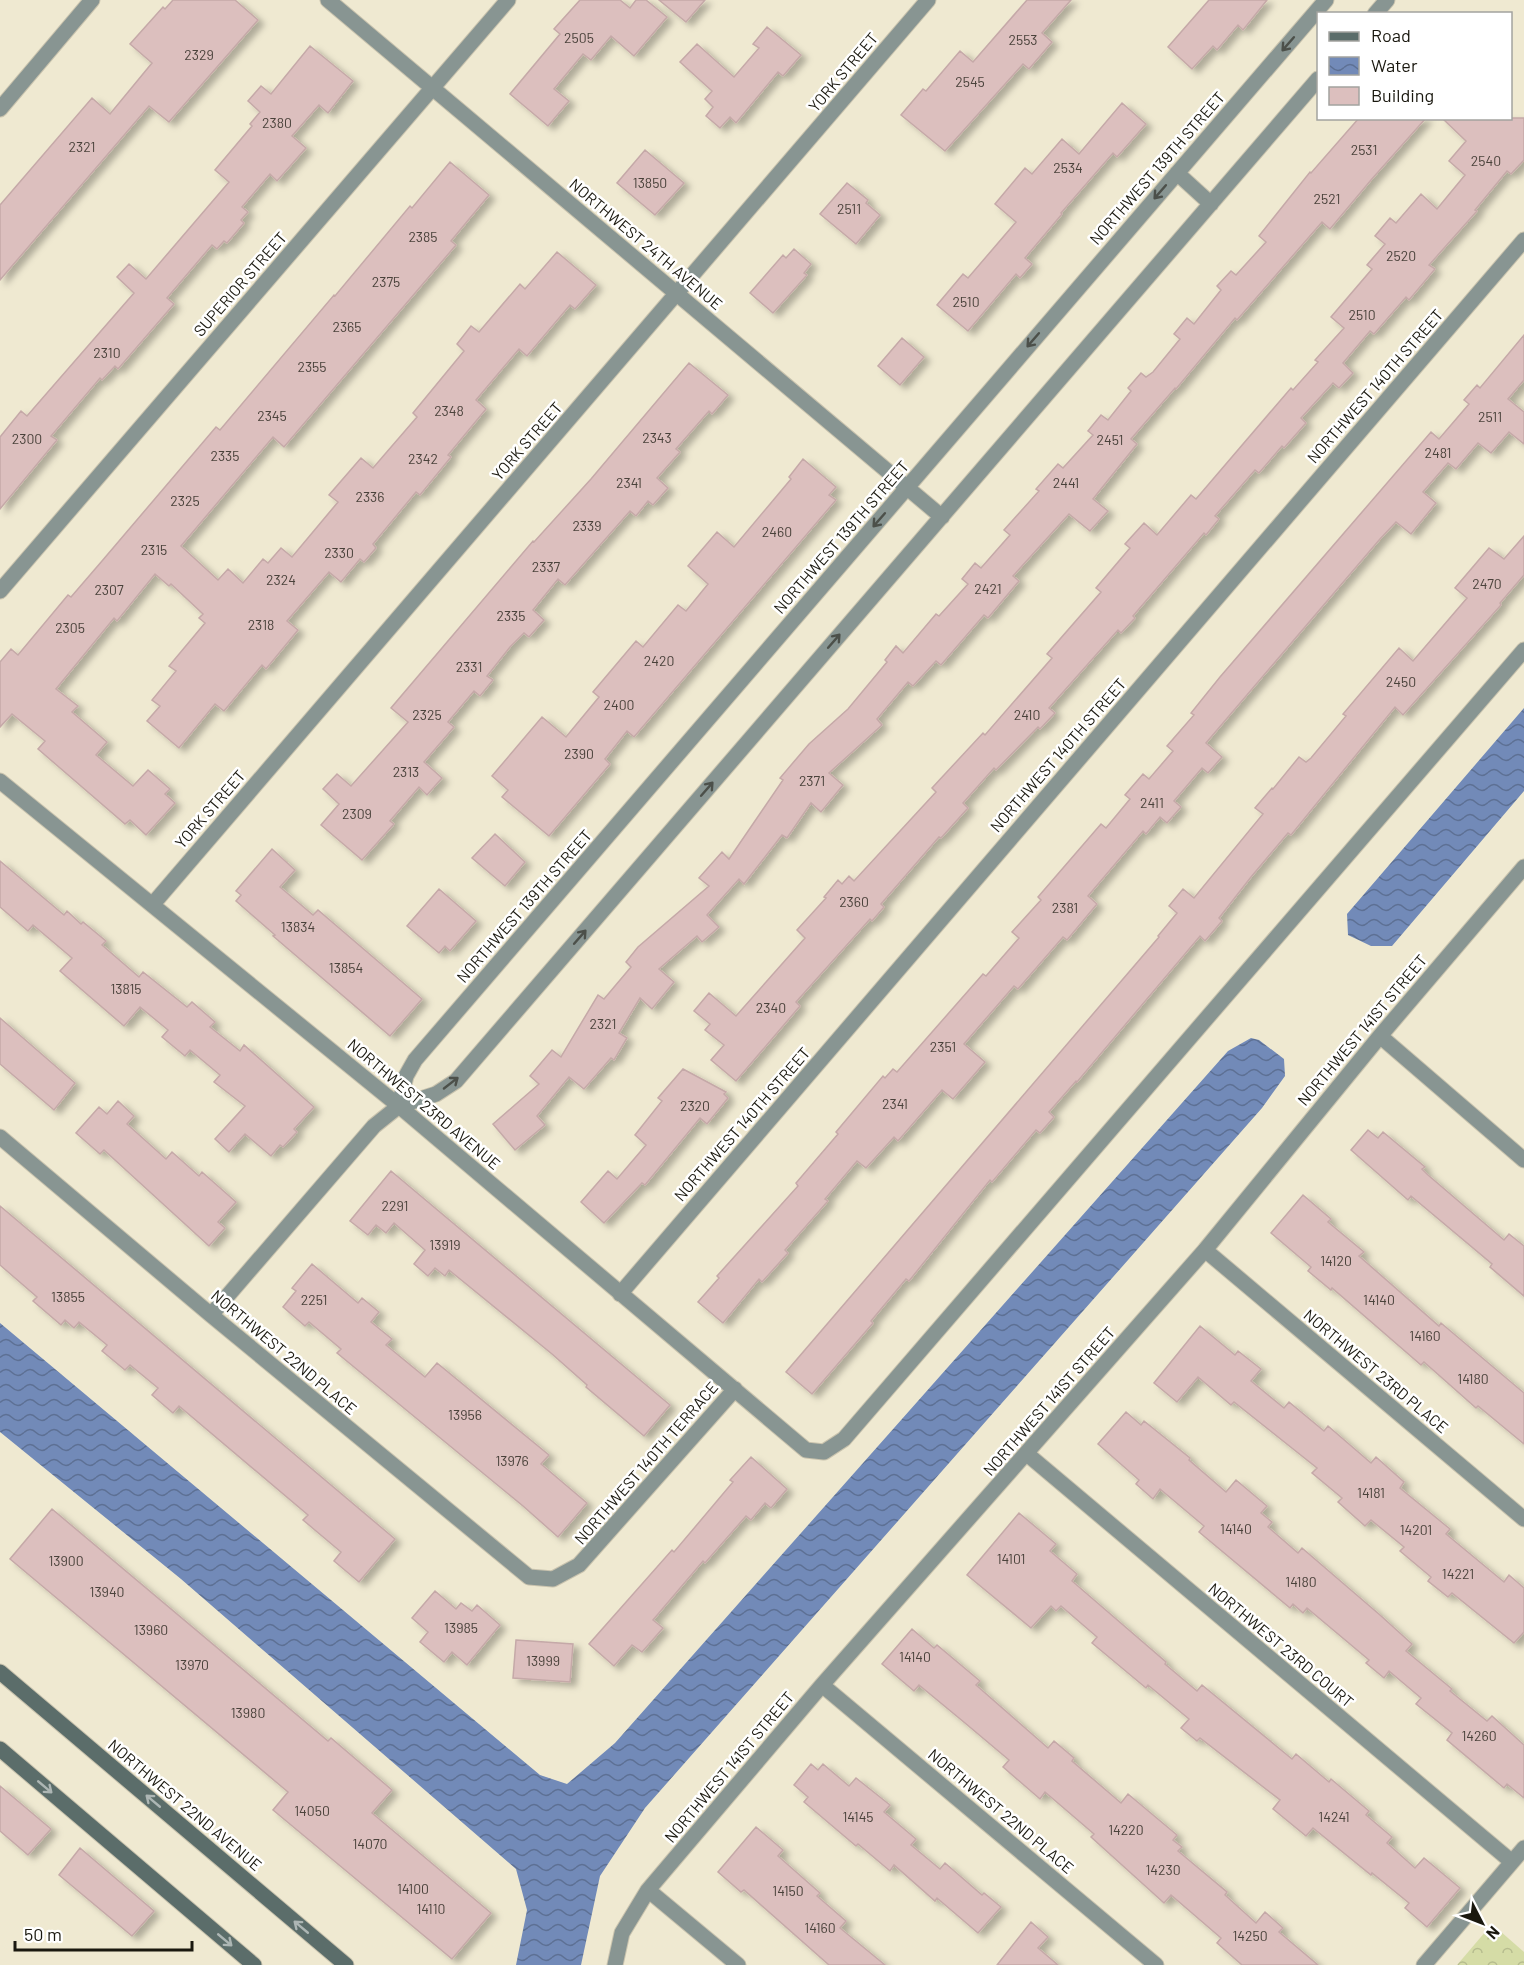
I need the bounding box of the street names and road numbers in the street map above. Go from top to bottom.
street label: YORK STREET [804,28,881,115]
street label: NORTHWEST 139TH STREET [1085,87,1228,248]
street label: NORTHWEST 24TH AVENUE [566,174,727,313]
street label: SUPERIOR STREET [189,228,290,340]
street label: NORTHWEST 140TH STREET [1303,305,1447,466]
street label: YORK STREET [487,398,566,484]
street label: NORTHWEST 139TH STREET [769,456,912,617]
street label: NORTHWEST 140TH STREET [986,674,1130,835]
street label: YORK STREET [170,766,249,852]
street label: NORTHWEST 139TH STREET [452,825,595,986]
street label: NORTHWEST 141ST STREET [1293,950,1430,1109]
street label: NORTHWEST 23RD AVENUE [344,1034,504,1173]
street label: NORTHWEST 140TH STREET [670,1043,814,1204]
street label: NORTHWEST 22ND PLACE [208,1285,361,1418]
street label: NORTHWEST 23RD PLACE [1300,1305,1452,1437]
street label: NORTHWEST 141ST STREET [979,1322,1118,1479]
street label: NORTHWEST 140TH TERRACE [570,1378,721,1548]
street label: NORTHWEST 23RD COURT [1205,1578,1358,1711]
street label: NORTHWEST 141ST STREET [660,1687,797,1846]
street label: NORTHWEST 22ND AVENUE [105,1735,266,1874]
street label: NORTHWEST 22ND PLACE [925,1744,1078,1877]

